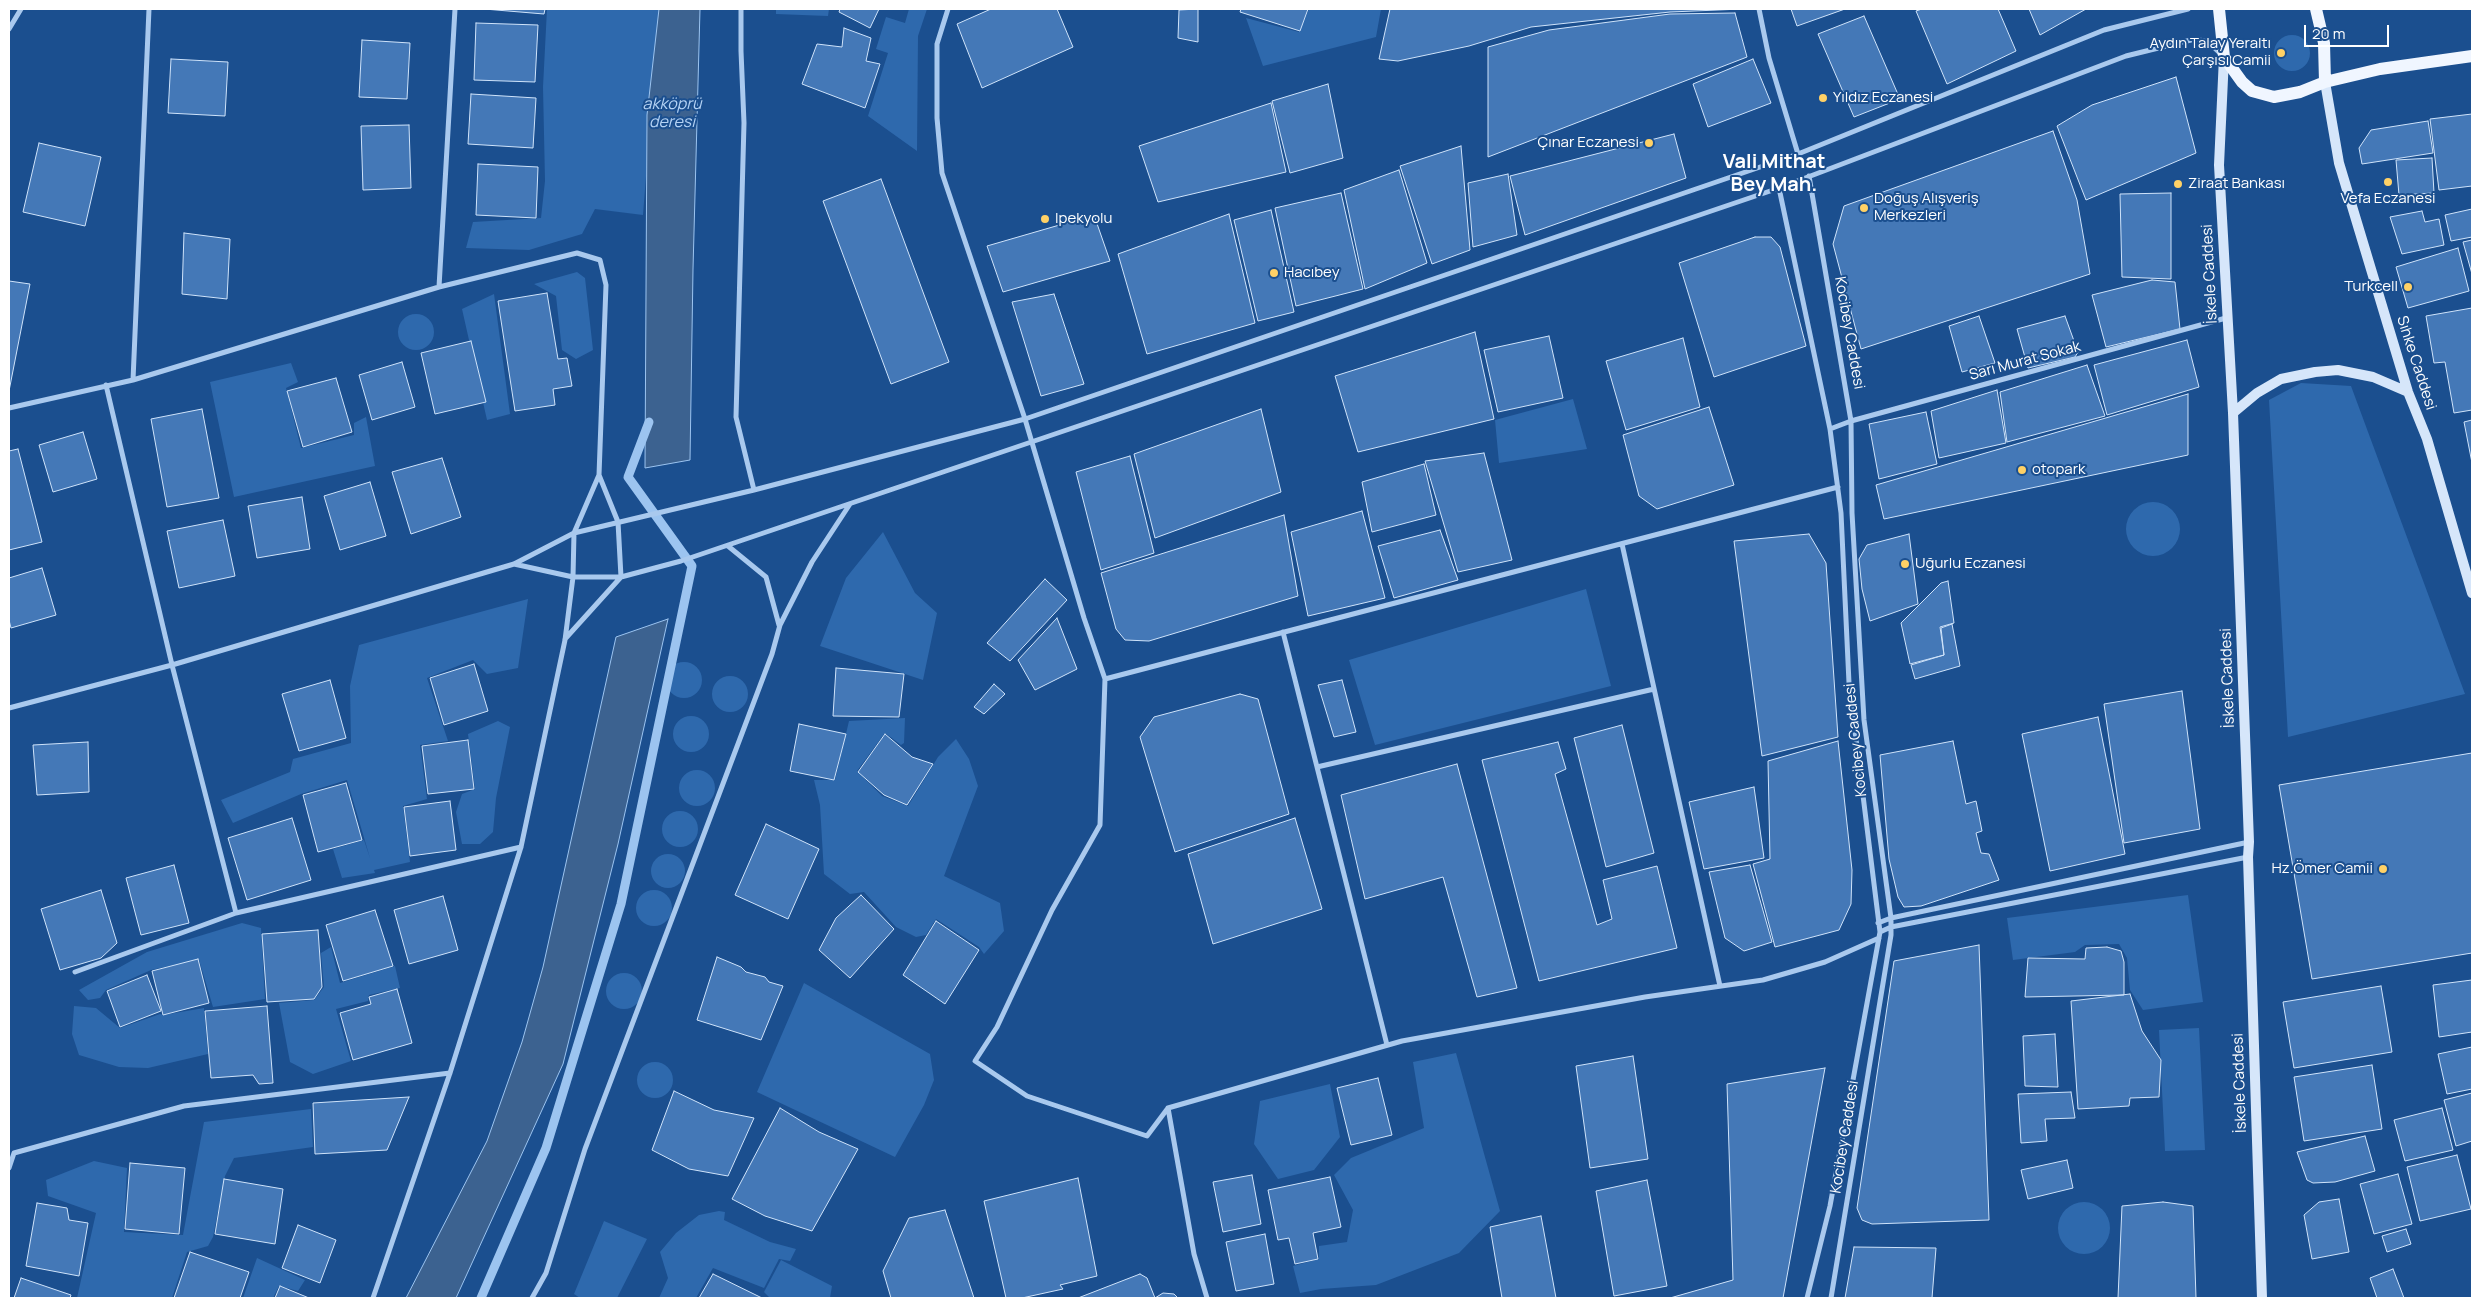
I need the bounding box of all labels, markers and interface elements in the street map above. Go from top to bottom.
scale bar [2306,15,2391,47]
text: 20 m [2312,23,2345,44]
place label: Aydın Talay Yeraltı Çarşısı Camii [2149,35,2271,70]
marker: Aydın Talay Yeraltı Çarşısı Camii [2275,47,2287,59]
place label: Yıldız Eczanesi [1833,89,1933,107]
marker: Yıldız Eczanesi [1817,92,1829,104]
water label: akköprü deresi [643,95,701,133]
place label: Çınar Eczanesi [1537,134,1639,152]
marker: Çınar Eczanesi [1643,137,1655,149]
district label: Vali Mithat Bey Mah. [1723,150,1825,197]
place label: Ziraat Bankası [2188,175,2285,193]
marker: Vefa Eczanesi [2382,176,2394,188]
marker: Ziraat Bankası [2172,178,2184,190]
place label: Doğuş Alışveriş Merkezleri [1874,190,1979,225]
place label: Vefa Eczanesi [2340,190,2436,208]
marker: Doğuş Alışveriş Merkezleri [1858,202,1870,214]
place label: Ipekyolu [1055,210,1112,228]
marker: Ipekyolu [1039,213,1051,225]
street label: İskele Caddesi [2198,224,2222,324]
place label: Hacıbey [1284,264,1340,282]
marker: Hacıbey [1268,267,1280,279]
street label: Kocibey Caddesi [1830,275,1868,391]
place label: Turkcell [2344,278,2398,296]
marker: Turkcell [2402,281,2414,293]
street label: Sıhke Caddesi [2392,314,2440,412]
street label: Sarı Murat Sokak [1967,337,2083,385]
place label: otopark [2032,461,2086,479]
marker: otopark [2016,464,2028,476]
place label: Uğurlu Eczanesi [1915,555,2026,573]
marker: Uğurlu Eczanesi [1899,558,1911,570]
street label: İskele Caddesi [2217,628,2239,728]
street label: Kocibey Caddesi [1841,682,1871,798]
place label: Hz.Ömer Camii [2272,860,2373,878]
marker: Hz.Ömer Camii [2377,863,2389,875]
street label: İskele Caddesi [2229,1033,2251,1133]
street label: Kocibey Caddesi [1827,1079,1863,1195]

